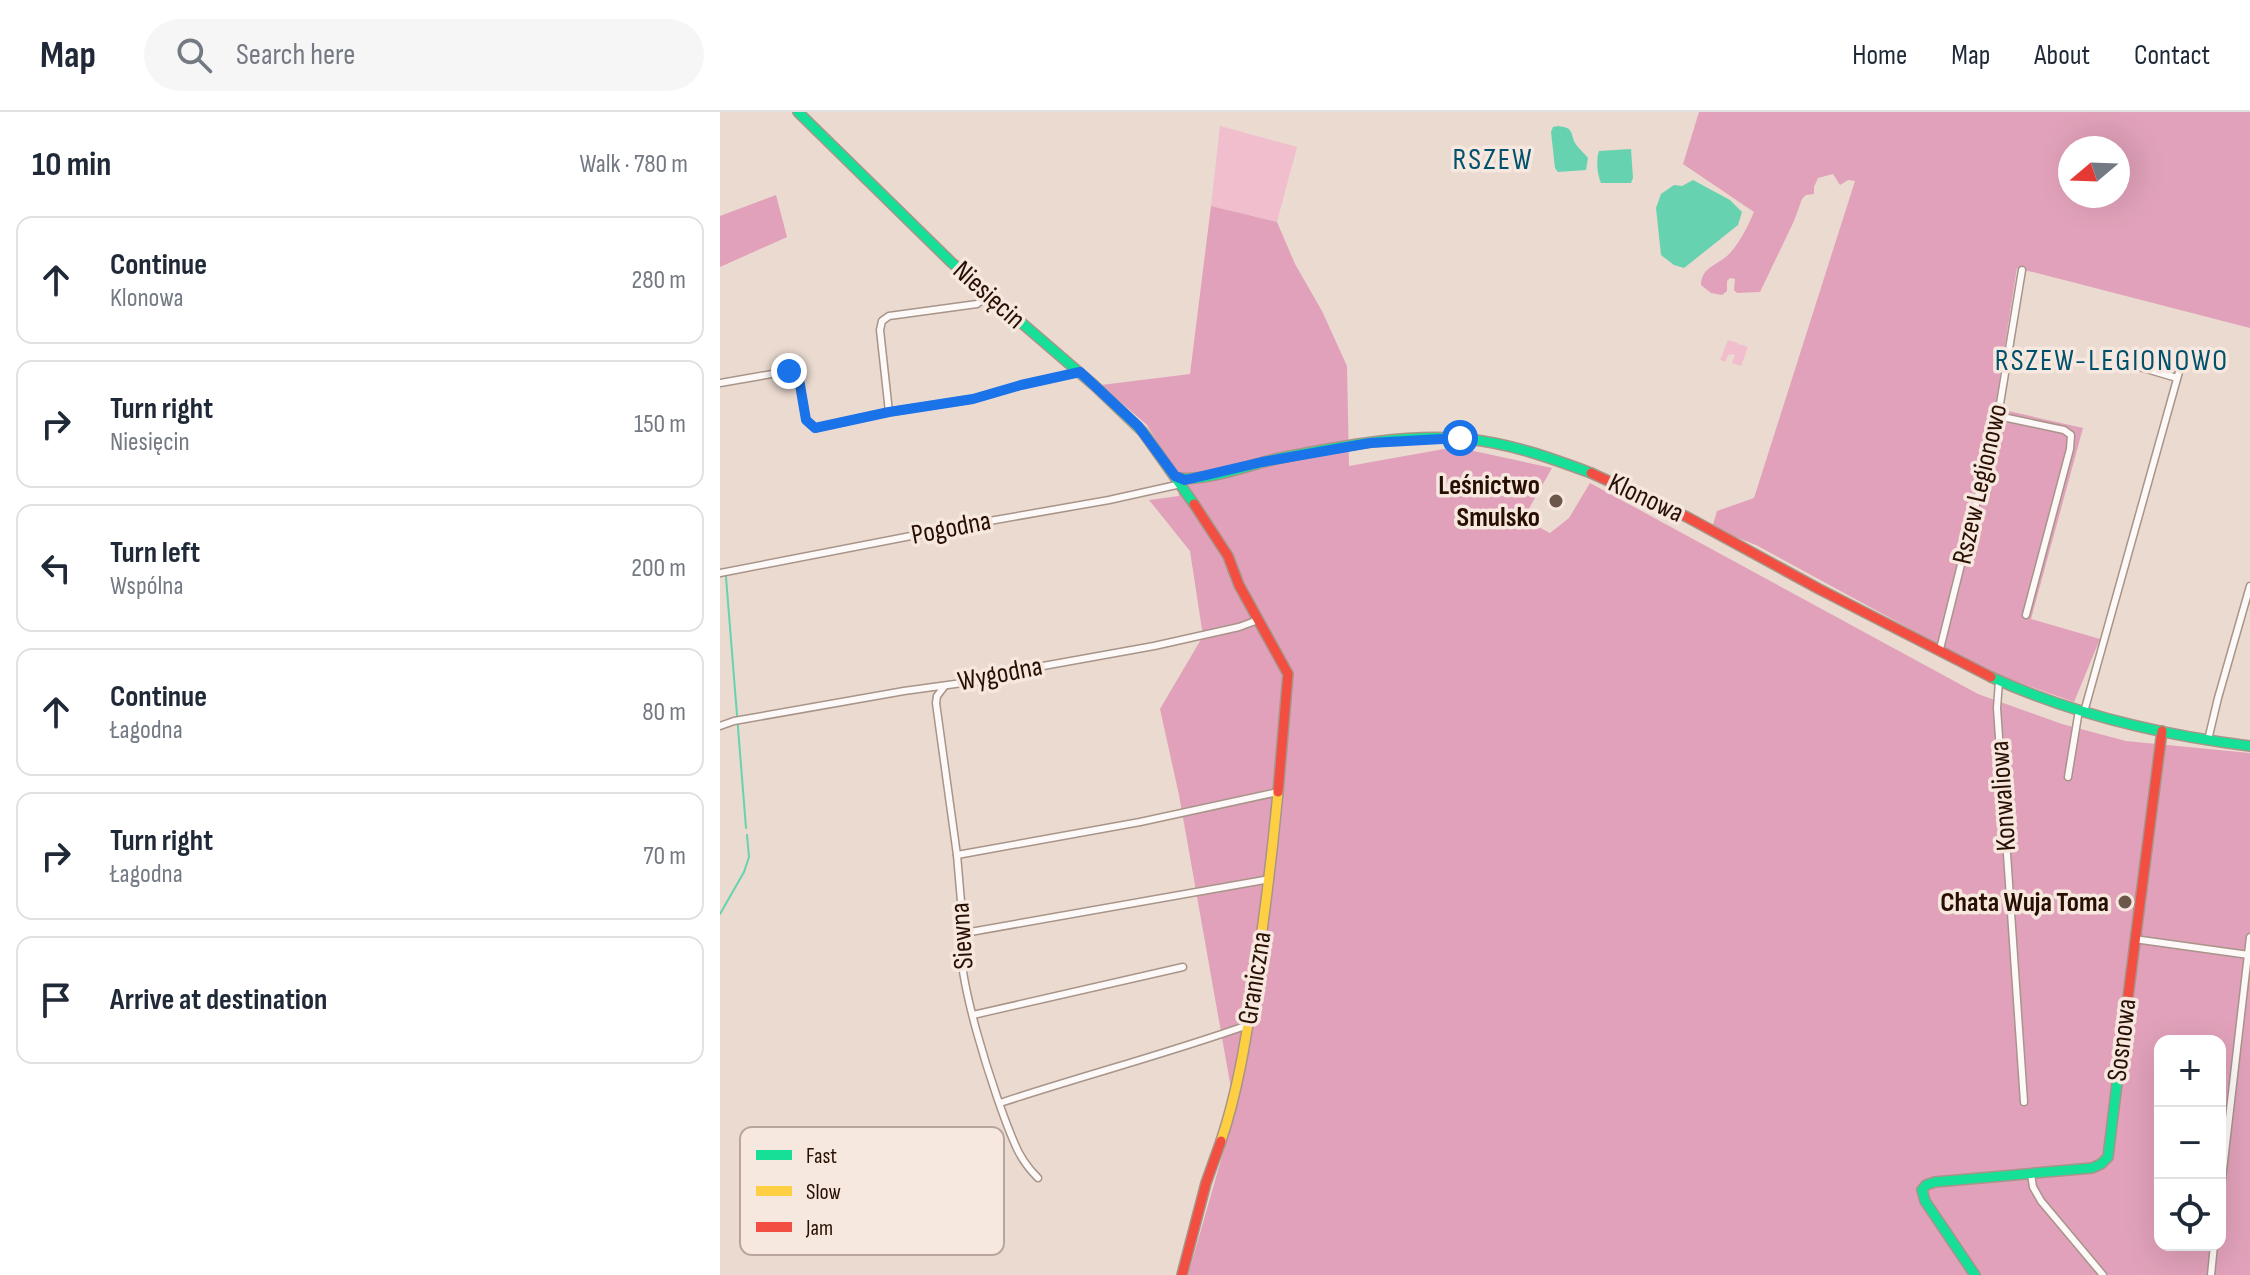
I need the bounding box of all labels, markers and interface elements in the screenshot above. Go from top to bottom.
search box [144,19,704,91]
text: Map [40,33,96,78]
icon: search [172,33,216,77]
text: Search here [236,37,355,73]
text: Home [1852,39,1907,72]
text: Map [1951,39,1990,72]
text: About [2034,39,2090,72]
text: Contact [2134,39,2210,72]
north arrow [2058,136,2130,208]
district label: RSZEW [1452,142,1534,178]
text: 10 min [32,144,111,185]
text: Walk · 780 m [579,149,688,180]
text: Continue [110,247,207,283]
street label: Niesięcin [946,254,1032,336]
icon: ahead [34,258,78,302]
text: 280 m [631,265,686,296]
text: Klonowa [110,283,184,314]
district label: RSZEW-LEGIONOWO [1995,343,2229,379]
route end [771,353,807,389]
text: Turn right [110,391,213,427]
street label: Rszew Legionowo [1946,401,2014,567]
icon: right [34,402,78,446]
text: 150 m [634,409,686,440]
route start [1442,420,1478,456]
text: Niesięcin [110,427,190,458]
street label: Klonowa [1603,466,1689,530]
place label: Leśnictwo Smulsko [1438,469,1540,534]
marker: Leśnictwo Smulsko [1547,492,1565,510]
street label: Pogodna [908,504,994,552]
text: Turn left [110,535,200,571]
icon: left [34,546,78,590]
text: 200 m [631,553,686,584]
text: Wspólna [110,571,183,602]
street label: Wygodna [955,650,1045,698]
text: Continue [110,679,207,715]
icon: ahead [34,690,78,734]
text: 80 m [642,697,686,728]
text: Łagodna [110,715,183,746]
street label: Konwaliowa [1983,740,2023,852]
text: Turn right [110,823,213,859]
icon: right [34,834,78,878]
text: 70 m [643,841,686,872]
text: Łagodna [110,859,183,890]
place label: Chata Wuja Toma [1940,886,2109,919]
marker: Chata Wuja Toma [2116,893,2134,911]
street label: Siewna [943,902,981,970]
street label: Graniczna [1231,929,1279,1027]
icon: arrive [34,978,78,1022]
text: Arrive at destination [110,982,327,1018]
street label: Sosnowa [2101,997,2143,1083]
map controls [2154,1035,2226,1251]
button: + [2154,1035,2226,1107]
button: − [2154,1107,2226,1179]
legend [740,1127,1004,1255]
text: Fast [806,1143,837,1170]
text: Slow [806,1179,841,1206]
button: locate [2154,1179,2226,1251]
text: Jam [805,1215,833,1242]

